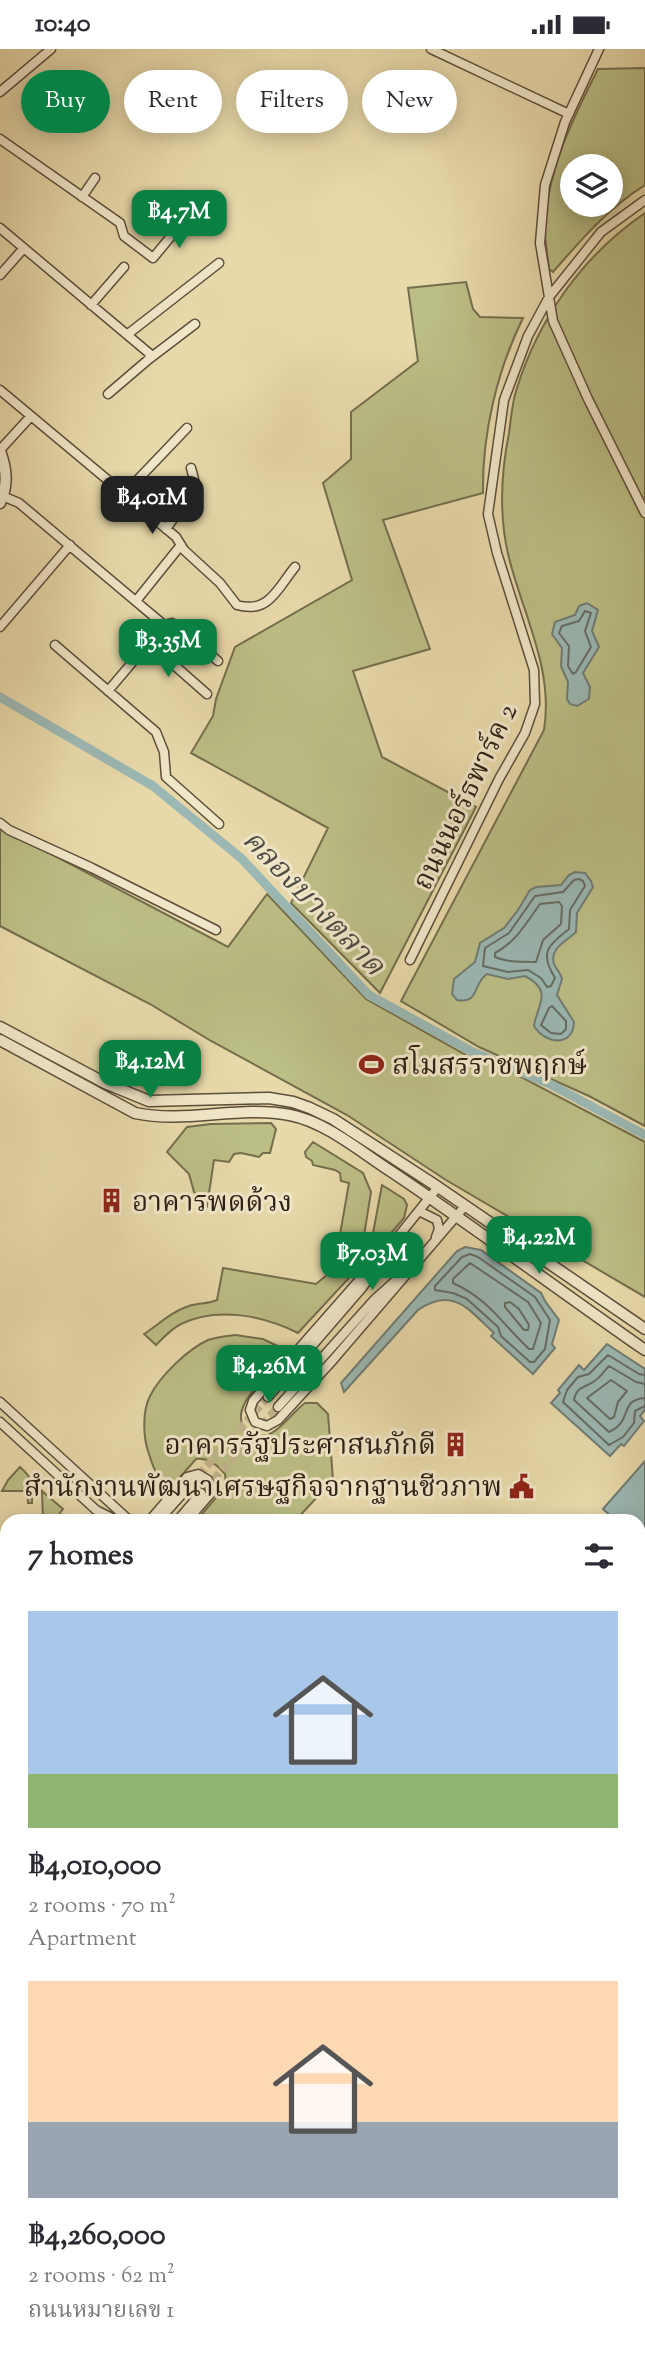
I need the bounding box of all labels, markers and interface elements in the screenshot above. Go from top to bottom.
text: 10:40 [35,6,90,43]
chip: Buy [21,70,110,133]
chip: Rent [124,70,222,133]
chip: Filters [236,70,348,133]
chip: New [362,70,457,133]
map controls [560,154,623,217]
button: layers [560,154,623,217]
pin: ฿4.7M [130,191,228,250]
text: ฿4.7M [148,196,210,229]
pin: ฿4.01M [95,477,209,536]
text: ฿4.01M [117,482,187,515]
pin: ฿3.35M [111,619,225,679]
text: ฿3.35M [135,625,201,658]
street label: ถนนนอร์ธพาร์ค 2 [404,697,529,898]
water label: คลองบางตลาด [231,821,394,987]
pin: ฿4.12M [93,1041,207,1100]
place label: สโมสรราชพฤกษ์ [392,1045,587,1087]
text: ฿4.12M [115,1046,185,1079]
sports icon: สโมสรราชพฤกษ์ [358,1050,386,1078]
place label: อาคารพดด้วง [132,1184,292,1224]
building icon: อาคารพดด้วง [98,1187,126,1215]
pin: ฿4.22M [482,1217,596,1276]
text: ฿4.22M [503,1222,575,1255]
pin: ฿7.03M [315,1233,429,1292]
text: ฿7.03M [336,1238,408,1271]
pin: ฿4.26M [212,1345,326,1405]
text: ฿4.26M [232,1351,306,1384]
place label: อาคารรัฐประศาสนภักดี [165,1427,436,1467]
building icon: อาคารรัฐประศาสนภักดี [442,1430,470,1458]
place label: สำนักงานพัฒนาเศรษฐกิจจากฐานชีวภาพ [24,1469,502,1509]
public building icon: สำนักงานพัฒนาเศรษฐกิจจากฐานชีวภาพ [508,1472,536,1500]
text: 7 homes [28,1535,133,1578]
icon: filters [580,1537,618,1575]
icon: home [260,1657,386,1783]
text: ฿4,010,000 [28,1845,161,1888]
text: 2 rooms · 70 m² [28,1890,176,1923]
text: Apartment [28,1923,137,1956]
icon: home [260,2026,386,2152]
text: ฿4,260,000 [28,2215,166,2258]
text: 2 rooms · 62 m² [28,2260,175,2293]
text: ถนนหมายเลข 1 [28,2295,174,2328]

